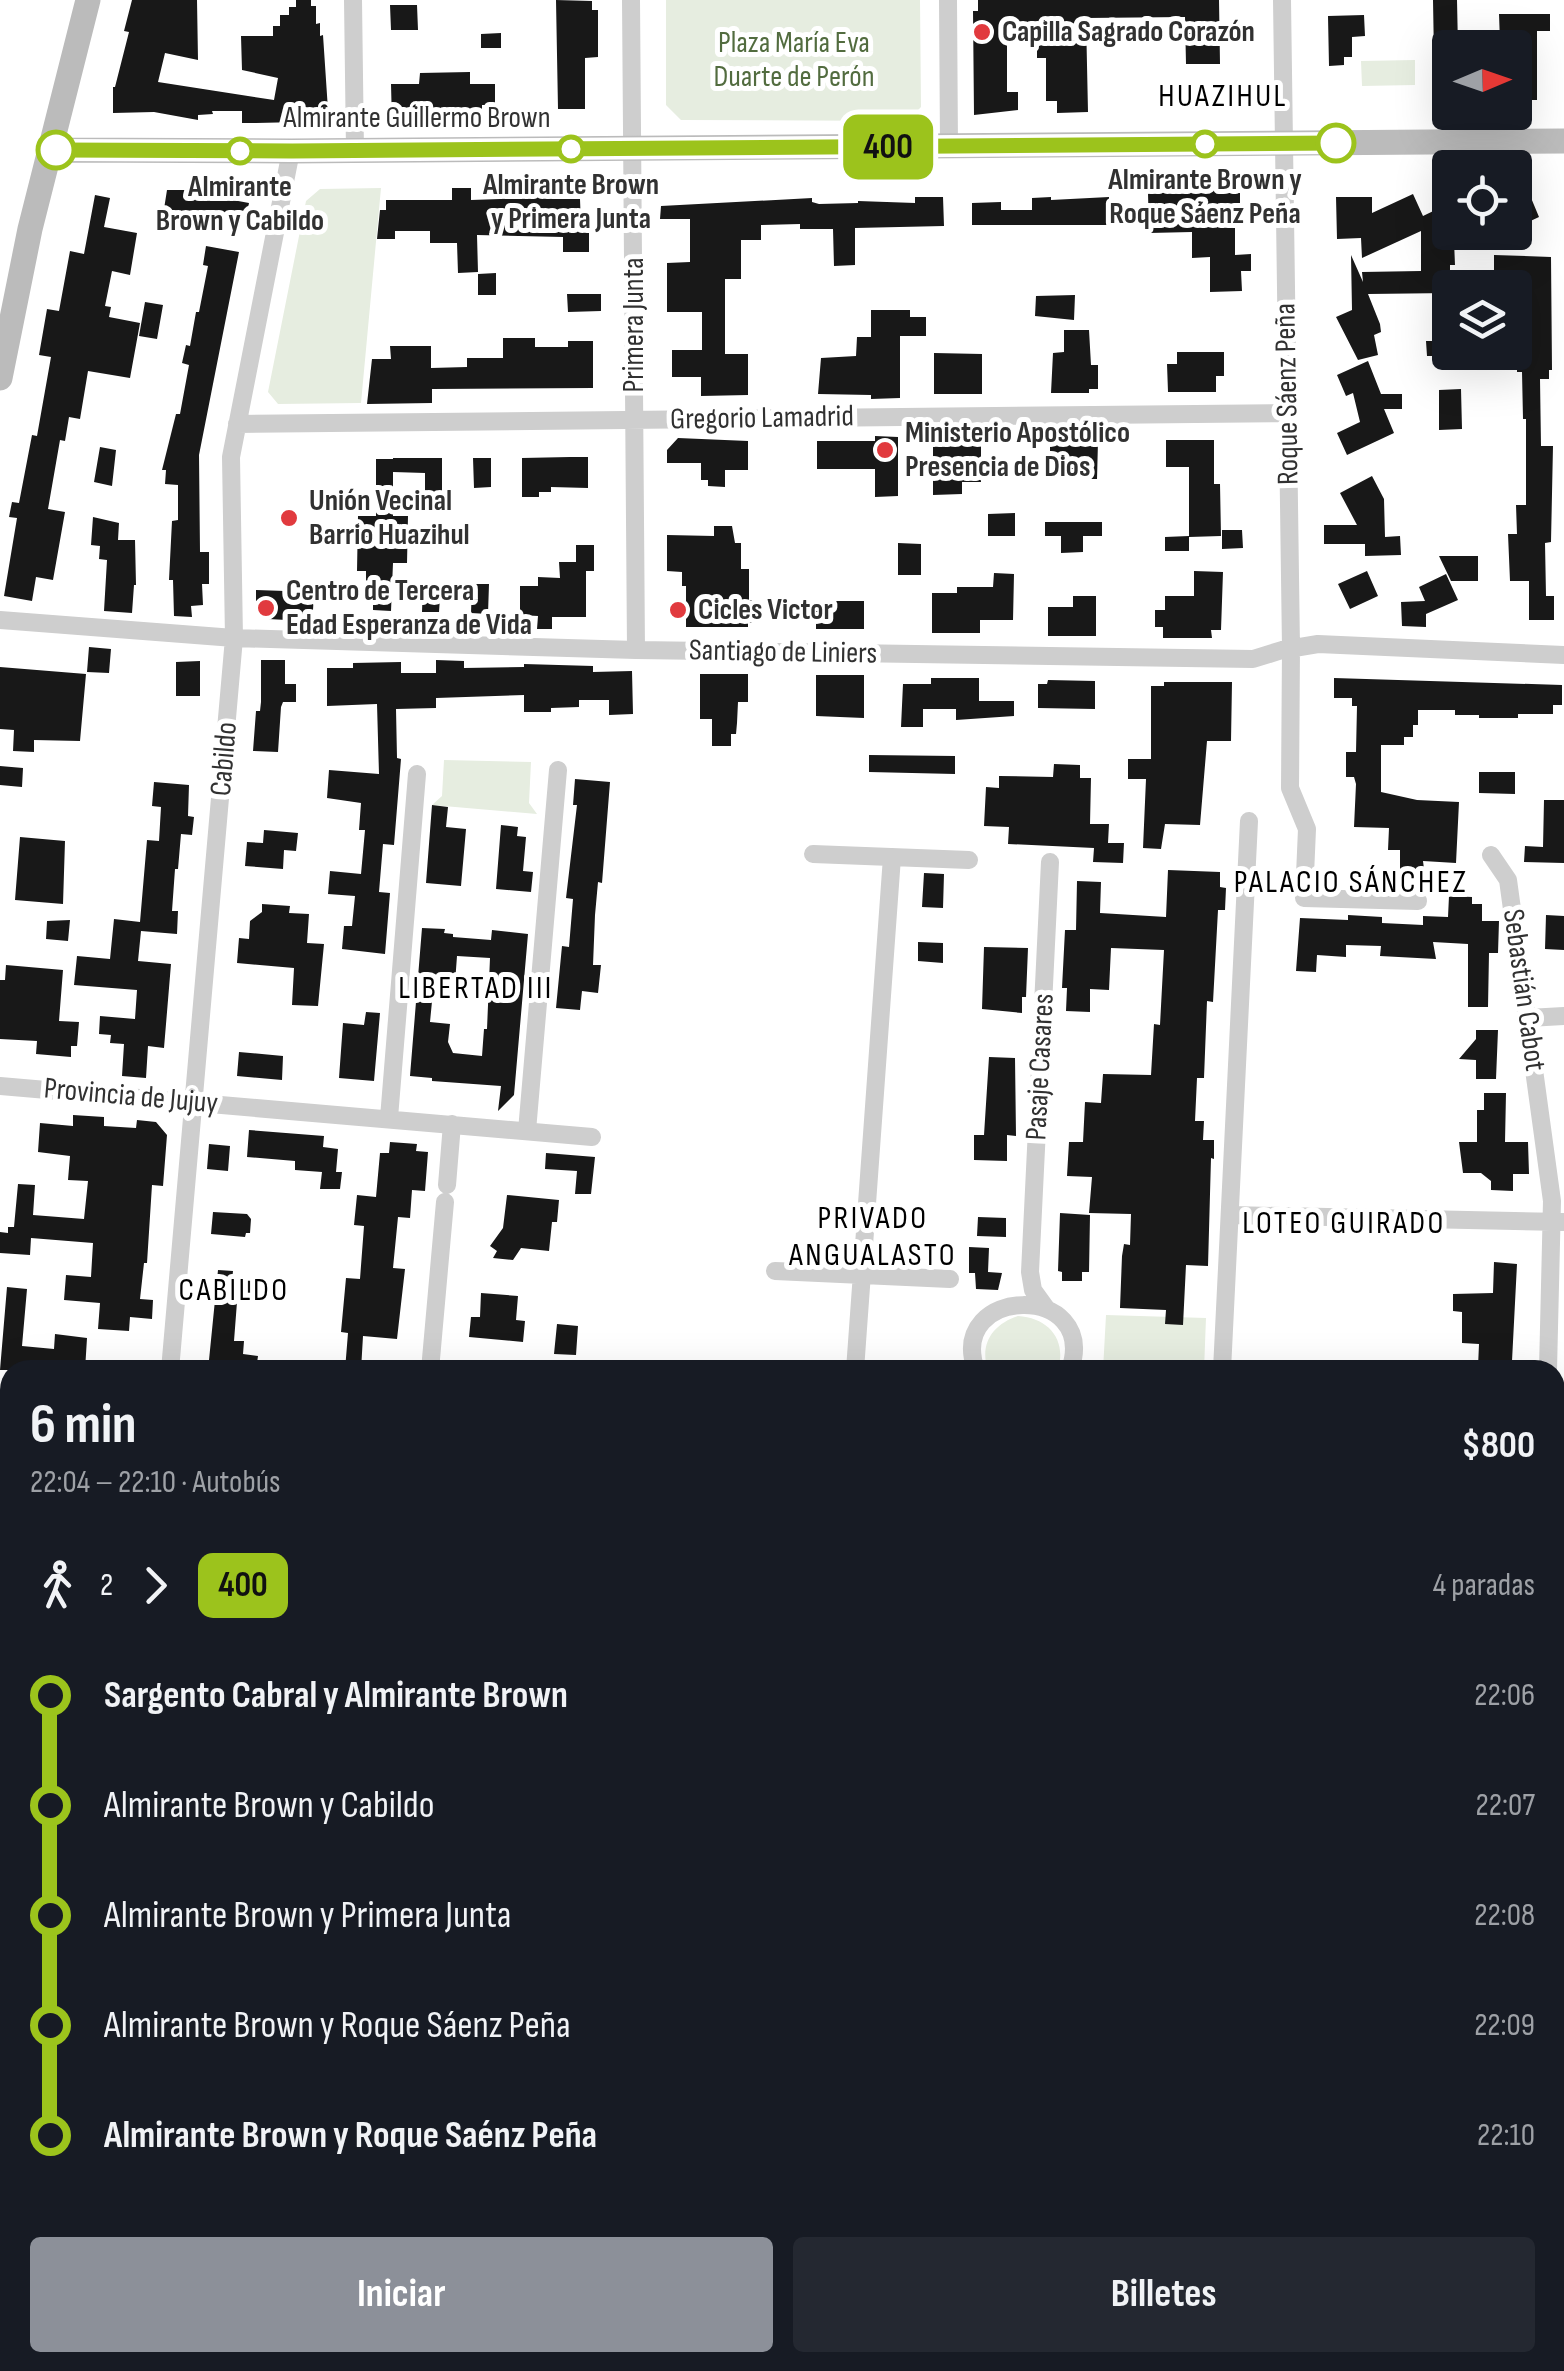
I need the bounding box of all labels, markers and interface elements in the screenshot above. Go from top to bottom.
place label: Capilla Sagrado Corazón [1002,14,1255,50]
marker: Capilla Sagrado Corazón [971,21,993,43]
park label: Plaza María Eva Duarte de Perón [713,25,875,95]
north arrow [1432,30,1532,130]
map controls [1432,30,1532,370]
district label: HUAZIHUL [1158,77,1288,116]
street label: Almirante Guillermo Brown [282,100,551,136]
line badge: 400 [830,114,946,180]
unlabelled marker [1317,124,1355,162]
text: 400 [863,126,913,169]
unlabelled marker [37,131,75,169]
marker: Almirante Brown y Roque Sáenz Peña [1192,131,1218,157]
marker: Almirante Brown y Primera Junta [558,136,584,162]
marker: Almirante Brown y Cabildo [227,138,253,164]
button: locate [1432,150,1532,250]
place label: Almirante Brown y Roque Sáenz Peña [1107,162,1302,232]
place label: Almirante Brown y Primera Junta [482,167,659,237]
place label: Almirante Brown y Cabildo [156,169,324,239]
street label: Primera Junta [616,258,652,392]
button: layers [1432,270,1532,370]
street label: Roque Sáenz Peña [1267,303,1307,485]
street label: Gregorio Lamadrid [670,398,854,438]
place label: Ministerio Apostólico Presencia de Dios [905,415,1130,485]
marker: Ministerio Apostólico Presencia de Dios [874,439,896,461]
place label: Unión Vecinal Barrio Huazihul [309,483,470,553]
marker: Unión Vecinal Barrio Huazihul [278,507,300,529]
place label: Centro de Tercera Edad Esperanza de Vida [286,573,532,643]
place label: Cicles Victor [698,592,833,628]
marker: Centro de Tercera Edad Esperanza de Vida [255,597,277,619]
marker: Cicles Victor [667,599,689,621]
street label: Santiago de Liniers [689,632,877,672]
street label: Cabildo [203,720,245,798]
district label: PALACIO SÁNCHEZ [1234,863,1468,902]
street label: Sebastián Cabot [1495,907,1553,1073]
district label: LIBERTAD III [398,969,554,1008]
street label: Pasaje Casares [1018,993,1062,1141]
street label: Provincia de Jujuy [43,1070,220,1122]
district label: PRIVADO ANGUALASTO [788,1199,957,1275]
district label: LOTEO GUIRADO [1242,1204,1446,1243]
district label: CABILDO [179,1271,289,1310]
text: 6 min [30,1392,137,1459]
text: $800 [1461,1423,1535,1468]
text: 22:04 – 22:10 · Autobús [30,1463,281,1502]
icon: walk [30,1558,85,1613]
icon: forward [128,1558,183,1613]
text: 400 [218,1564,268,1607]
text: 2 [100,1566,113,1605]
text: 4 paradas [1433,1566,1535,1605]
text: Sargento Cabral y Almirante Brown [104,1673,568,1718]
text: 22:06 [1474,1676,1535,1715]
text: Almirante Brown y Cabildo [104,1783,434,1828]
text: 22:07 [1476,1786,1535,1825]
text: Almirante Brown y Primera Junta [104,1893,511,1938]
text: 22:08 [1474,1896,1535,1935]
text: Almirante Brown y Roque Sáenz Peña [104,2003,571,2048]
text: 22:09 [1474,2006,1535,2045]
text: Almirante Brown y Roque Saénz Peña [104,2113,597,2158]
text: 22:10 [1477,2116,1535,2155]
button: Iniciar [30,2237,773,2352]
button: Billetes [793,2237,1535,2352]

